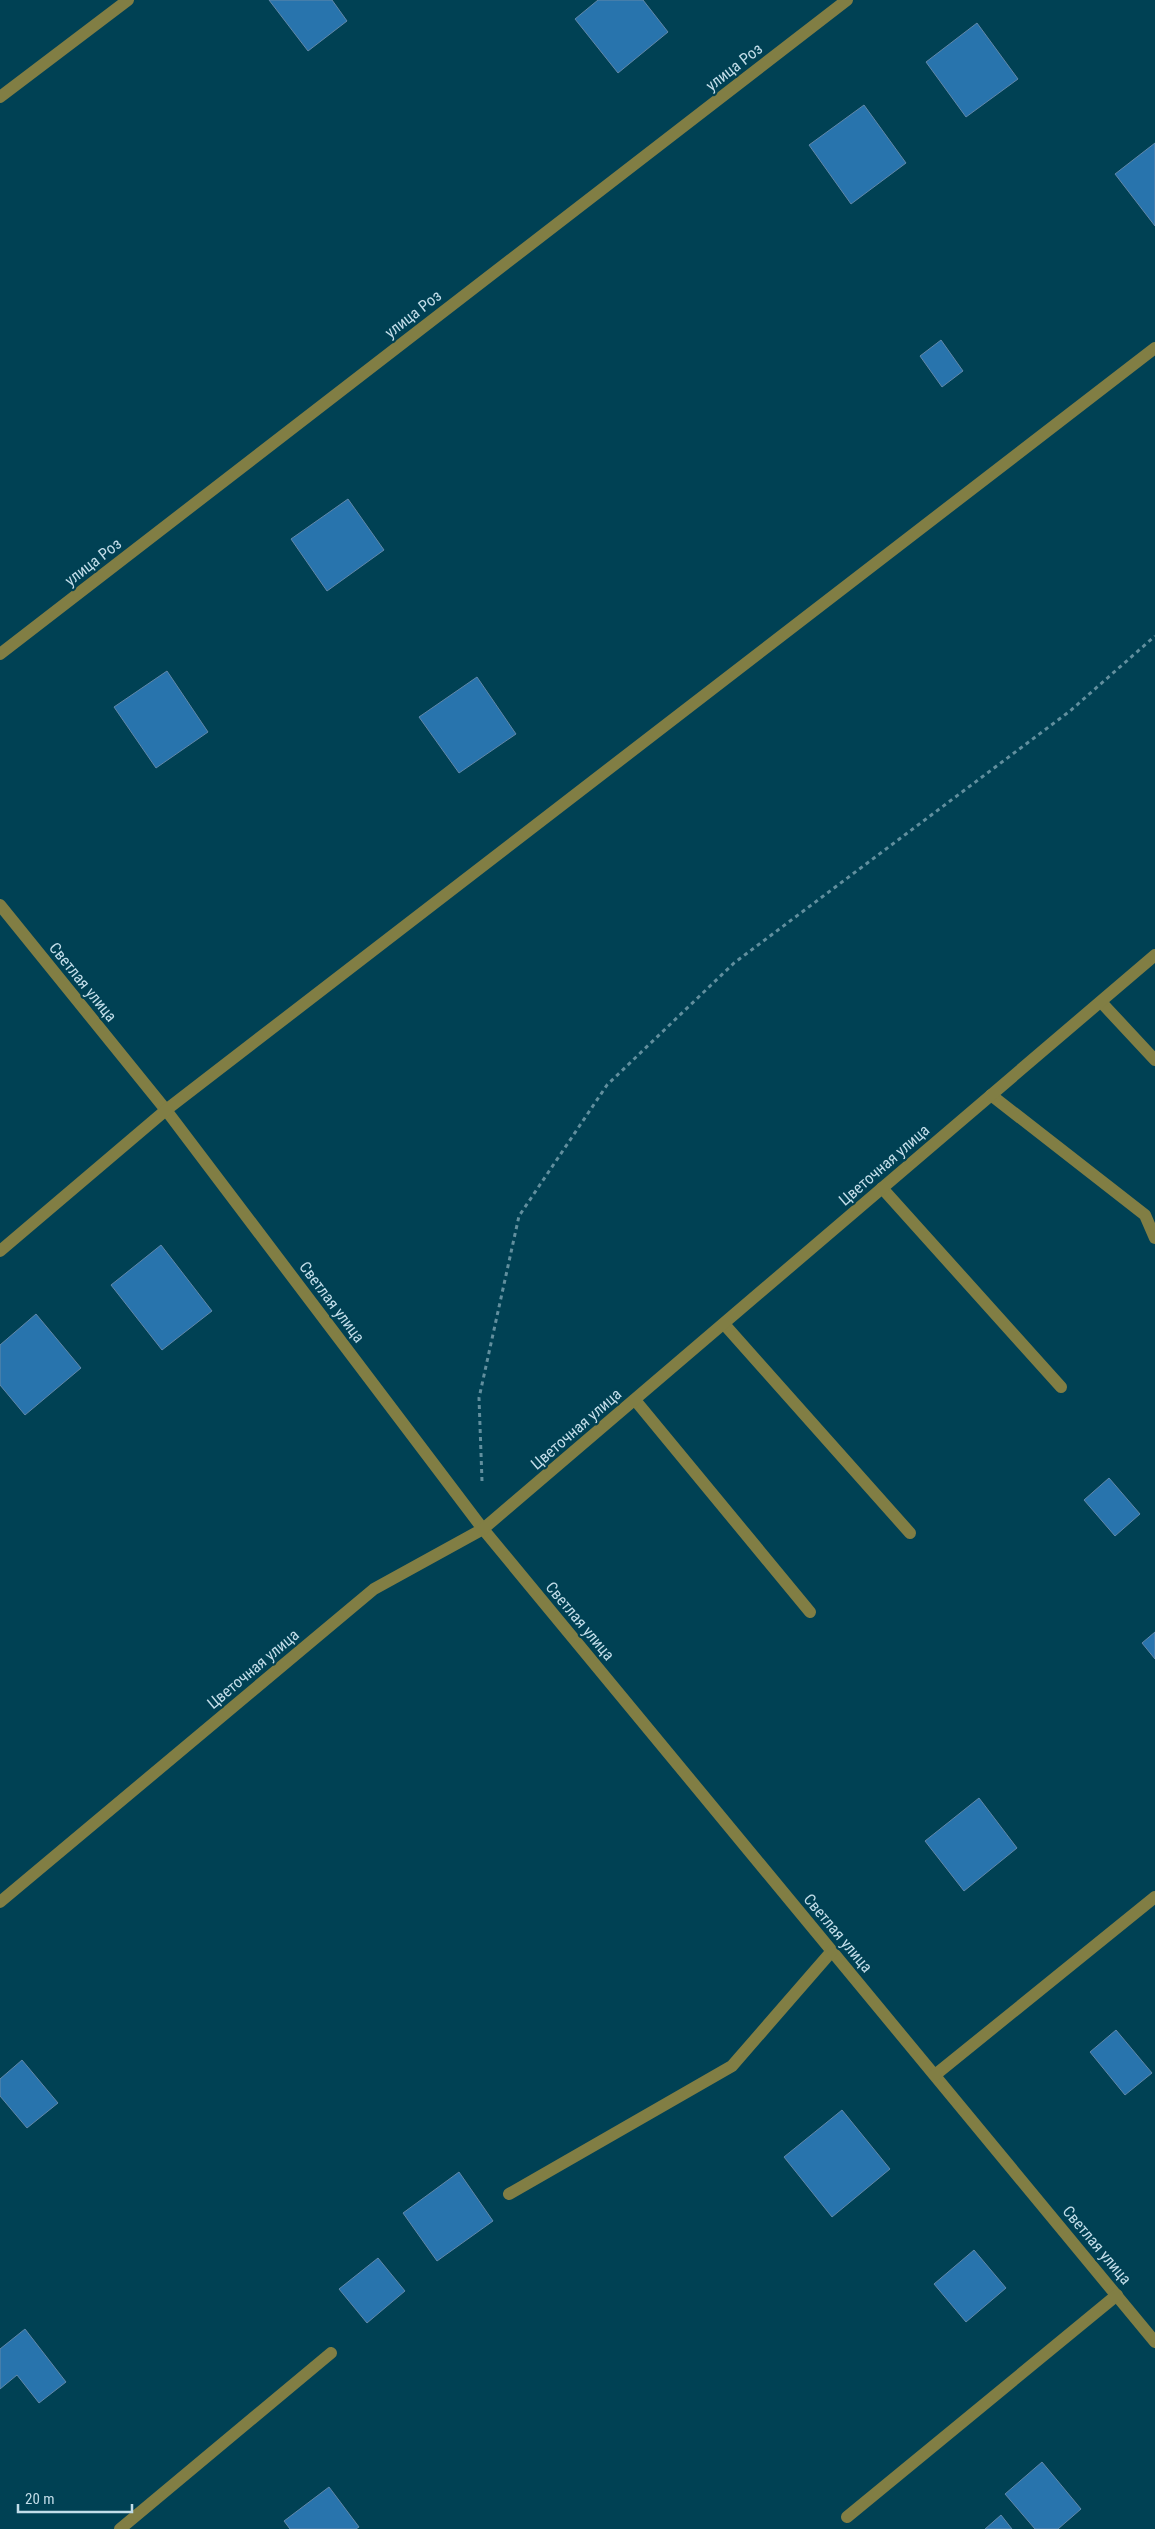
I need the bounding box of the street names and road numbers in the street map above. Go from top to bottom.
street label: улица Роз [702,39,766,95]
street label: улица Роз [381,286,445,342]
street label: улица Роз [61,534,125,590]
street label: Светлая улица [45,938,121,1026]
street label: Цветочная улица [835,1121,933,1209]
street label: Светлая улица [295,1258,369,1346]
street label: Цветочная улица [527,1385,625,1473]
street label: Светлая улица [542,1578,618,1664]
street label: Цветочная улица [203,1625,303,1713]
street label: Светлая улица [800,1890,876,1976]
street label: Светлая улица [1059,2202,1135,2288]

